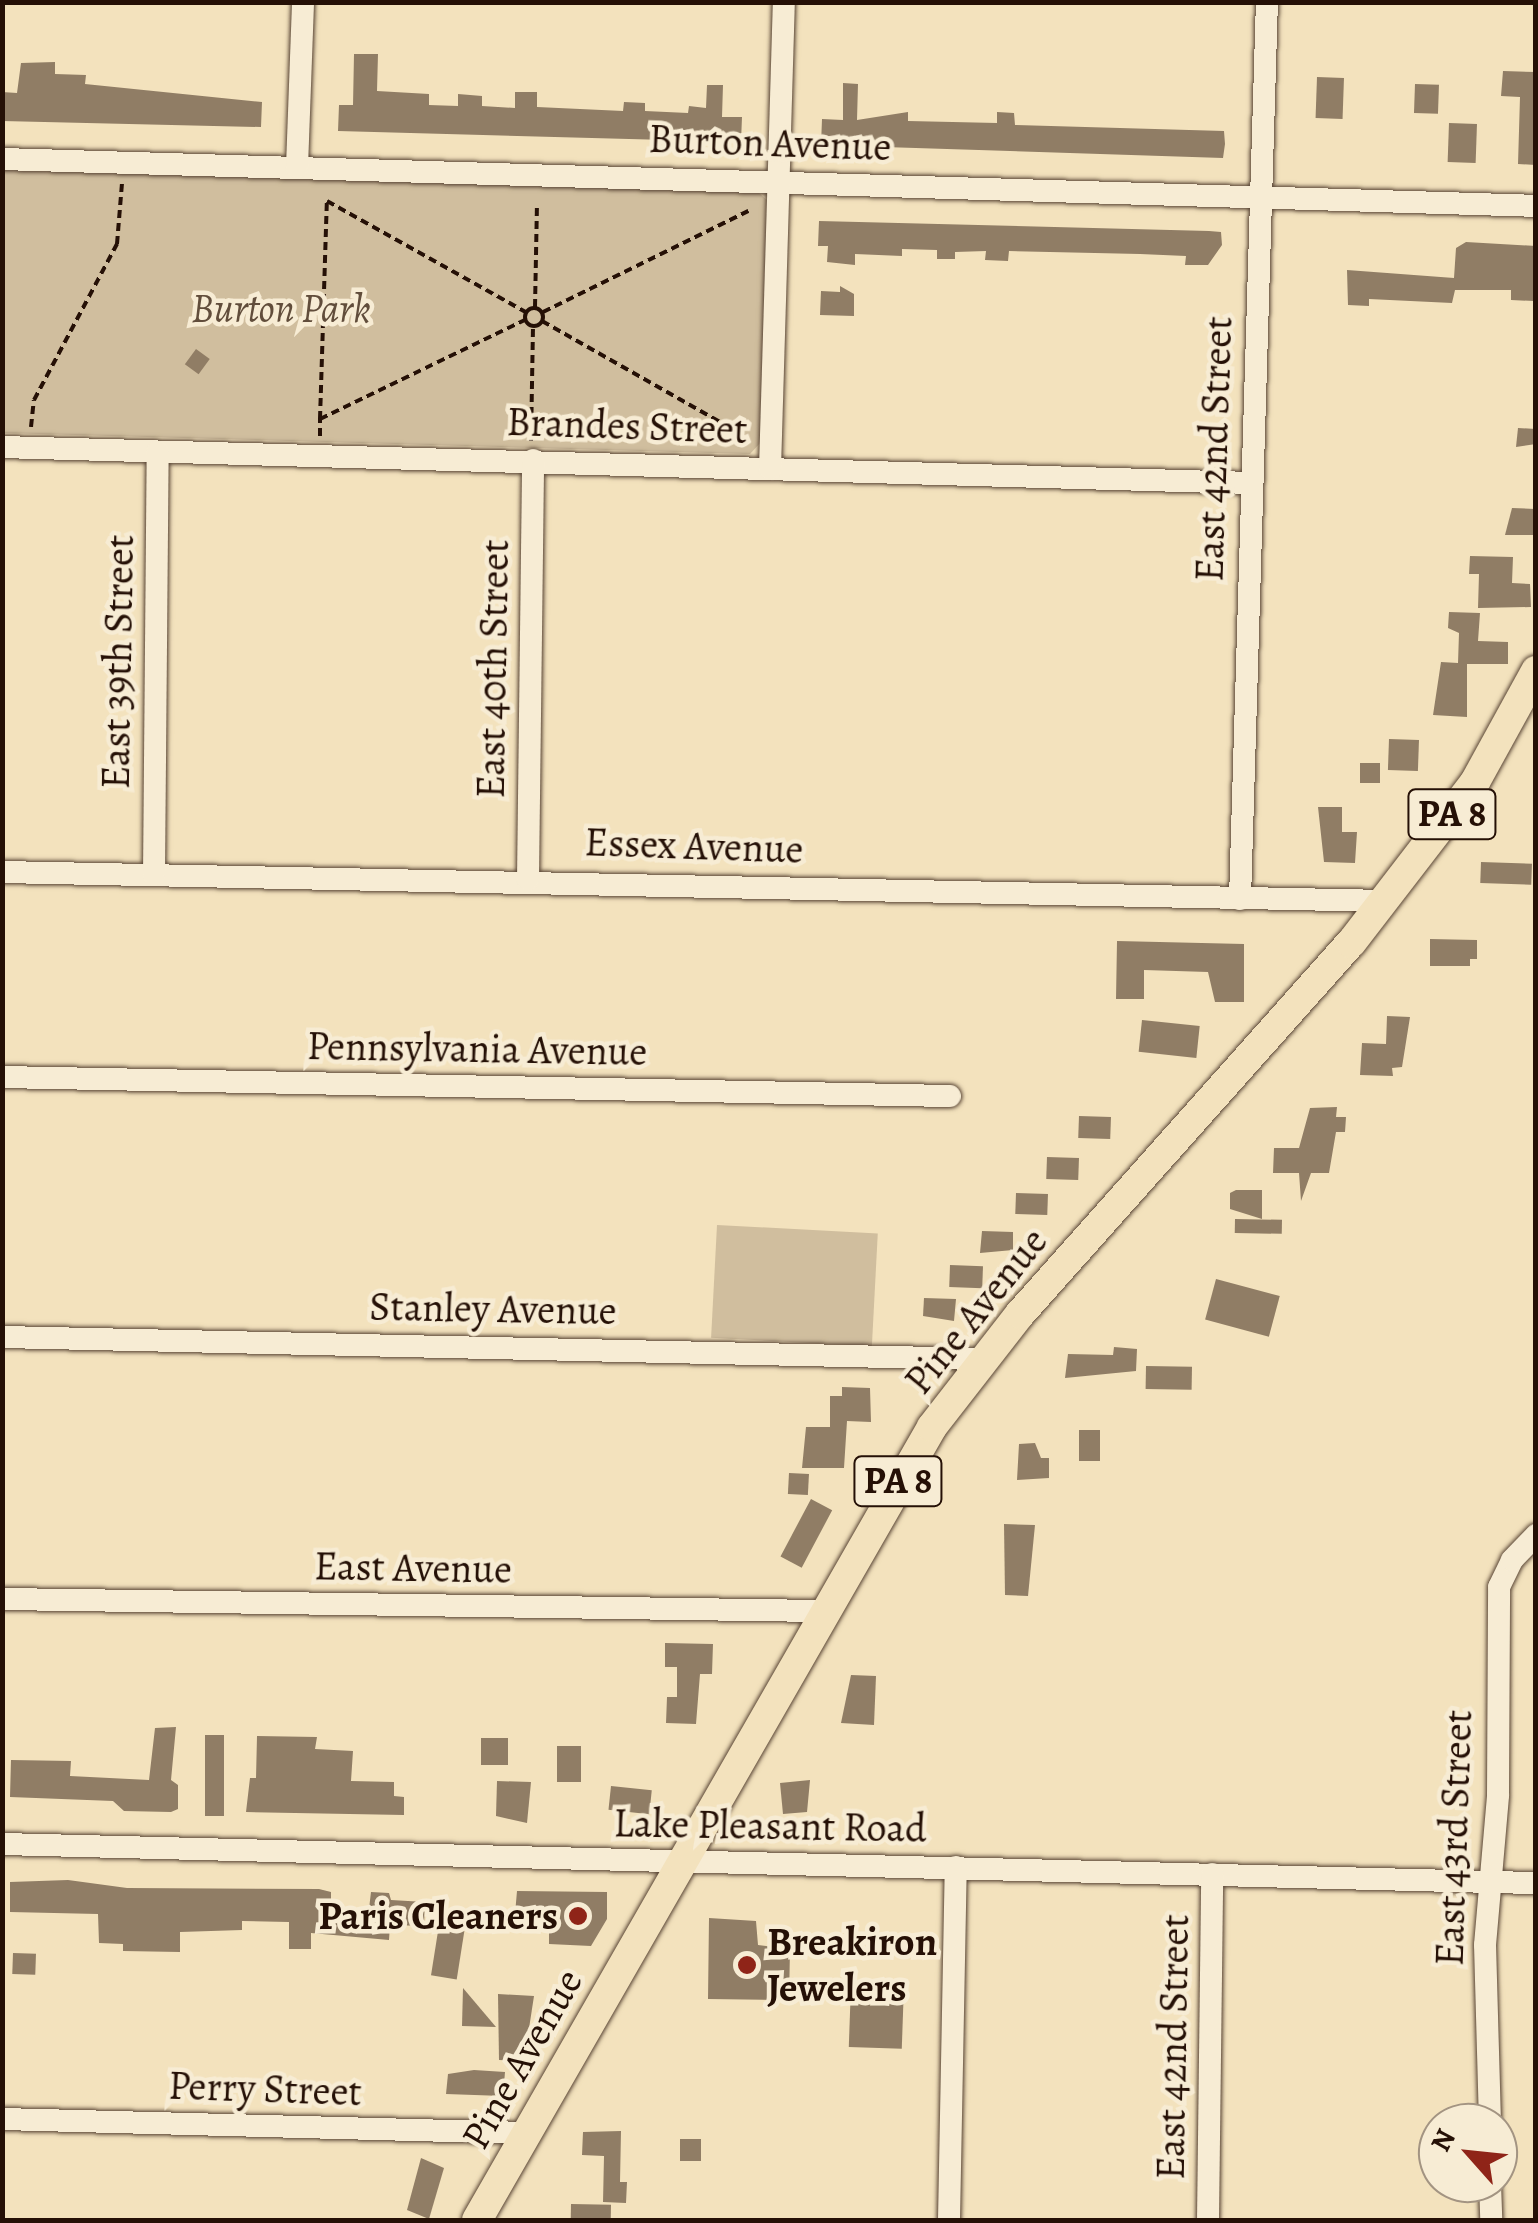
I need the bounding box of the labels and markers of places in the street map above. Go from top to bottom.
place label: Paris Cleaners [318,1892,558,1940]
marker: Paris Cleaners [567,1905,589,1927]
place label: Breakiron Jewelers [767,1918,937,2012]
marker: Breakiron Jewelers [736,1954,758,1976]

